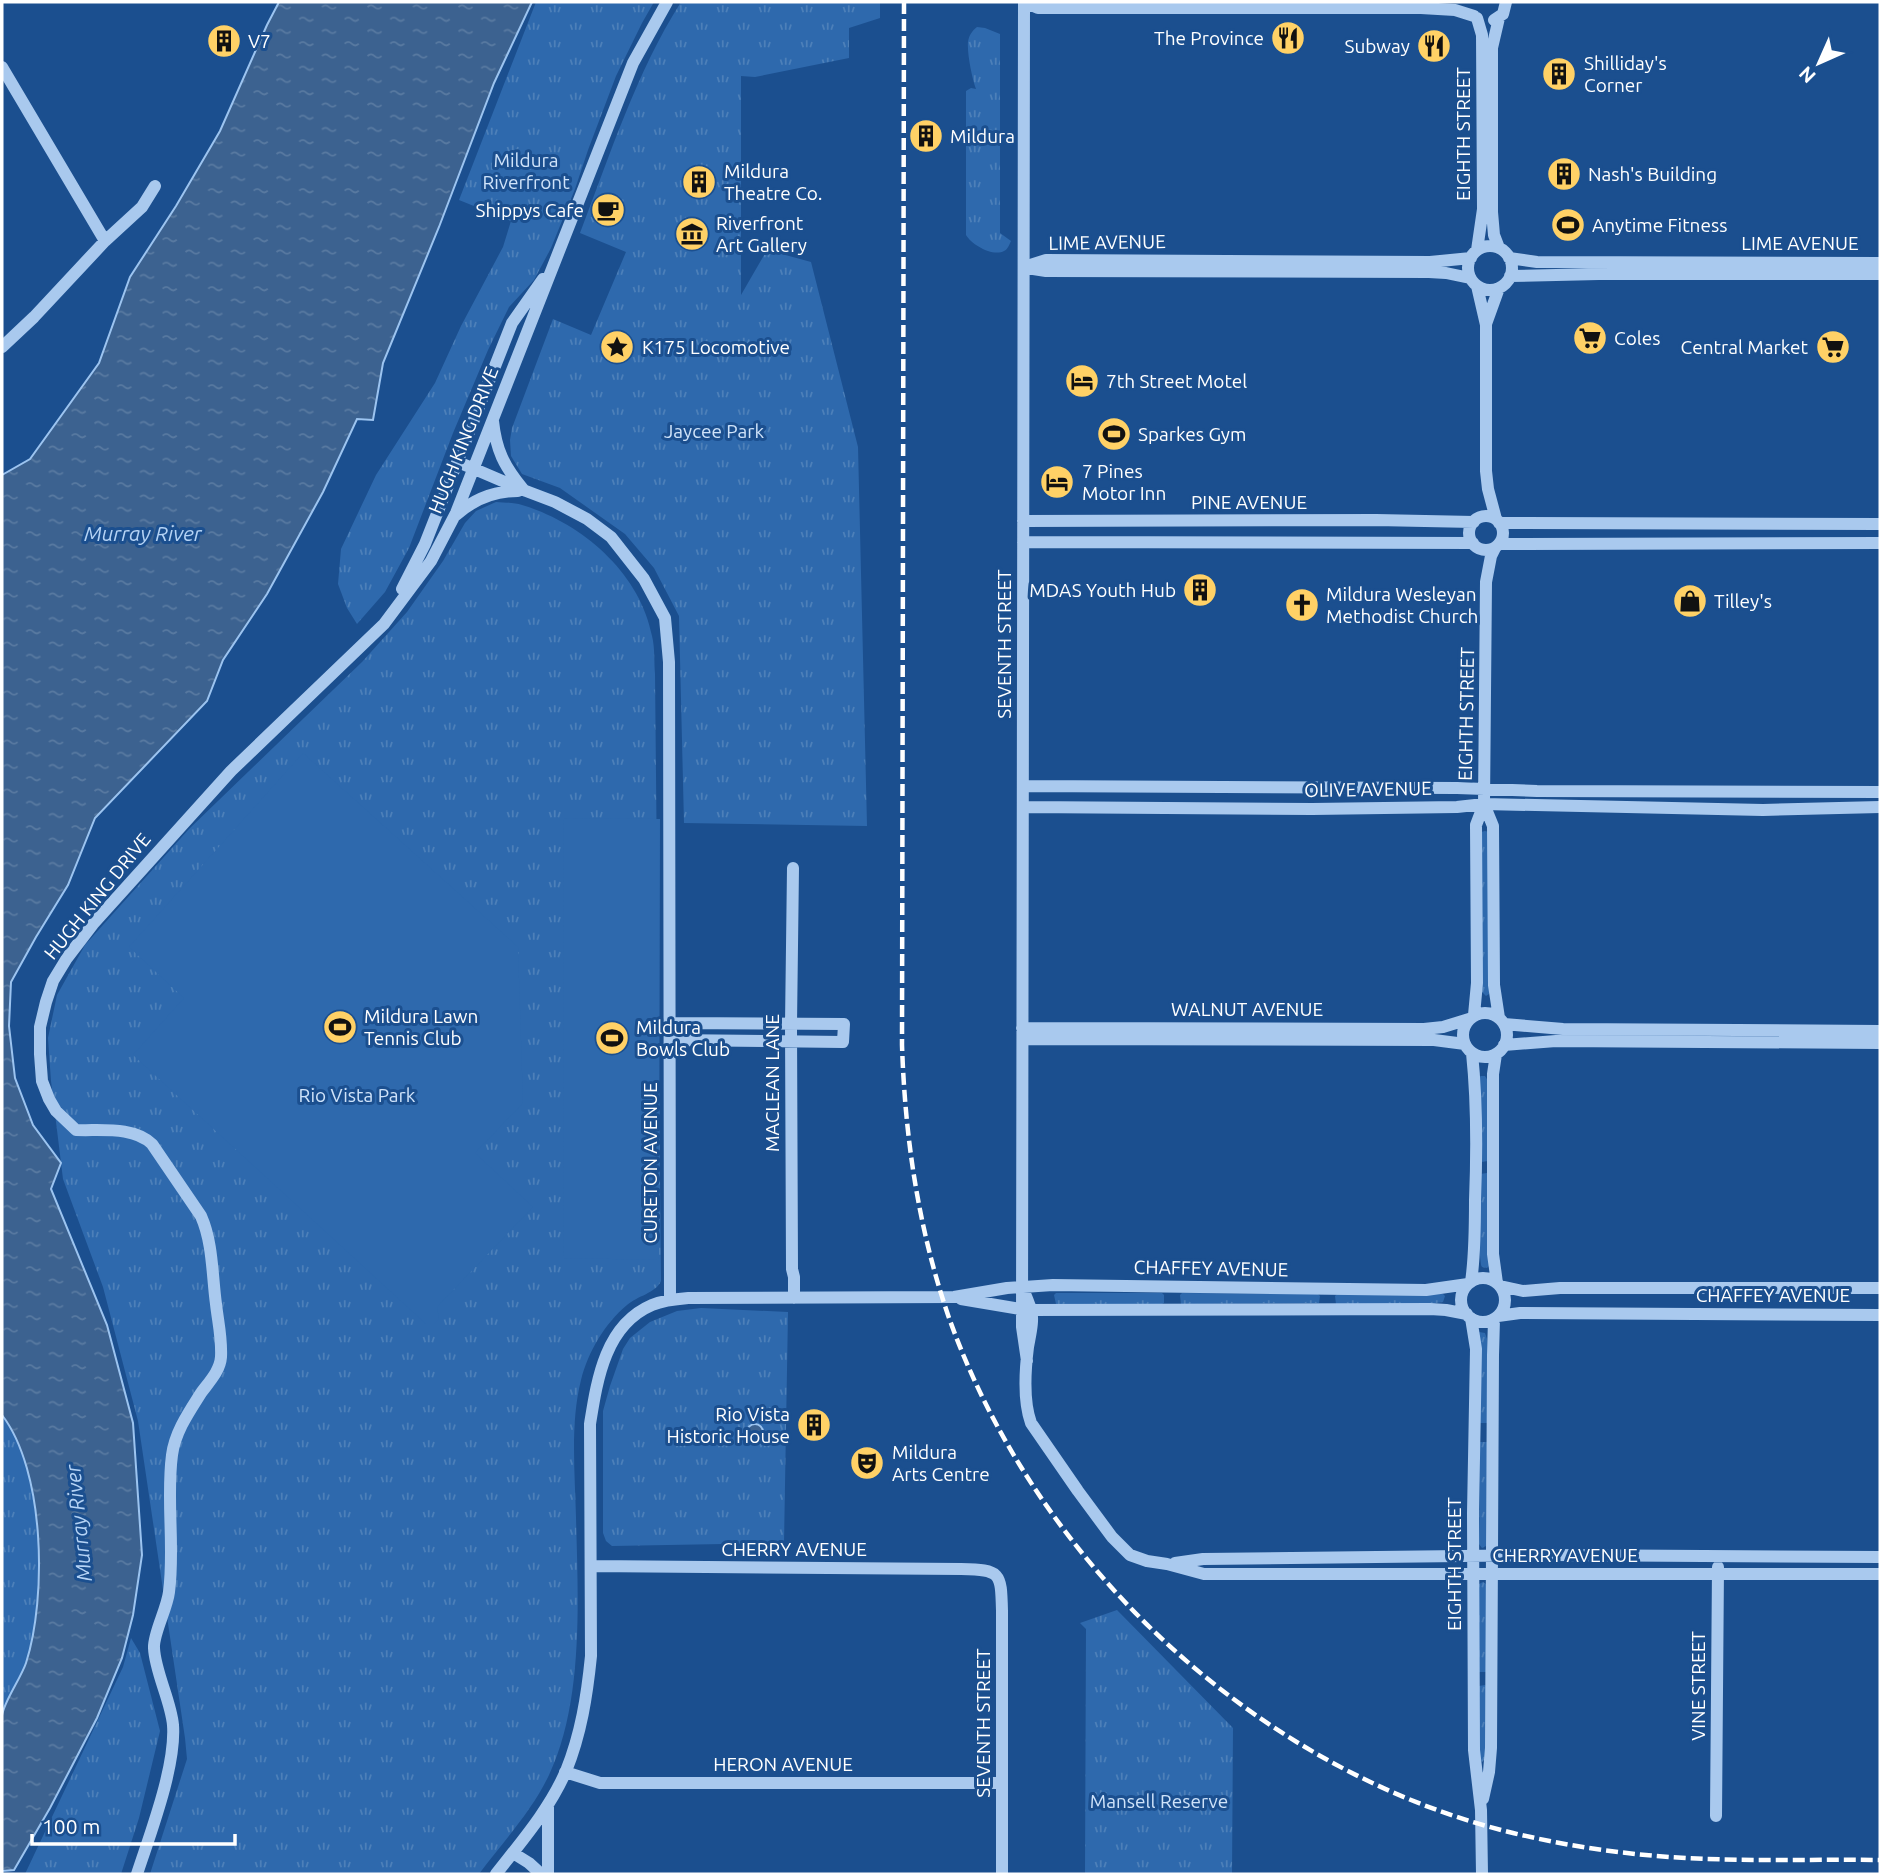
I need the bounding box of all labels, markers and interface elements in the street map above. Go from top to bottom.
restaurant icon: The Province [1269,19,1307,57]
building icon: V7 [205,22,243,60]
place label: The Province [1154,27,1264,49]
restaurant icon: Subway [1415,27,1453,65]
north arrow [1784,28,1854,98]
place label: V7 [248,30,271,52]
place label: Subway [1344,35,1410,57]
place label: Shilliday's Corner [1584,52,1667,96]
building icon: Shilliday's Corner [1540,55,1578,93]
text: N [1794,62,1820,88]
street label: EIGHTH STREET [1452,67,1474,201]
building icon: Mildura [907,117,945,155]
place label: Mildura [950,125,1015,147]
park label: Mildura Riverfront [482,149,570,193]
building icon: Nash's Building [1545,155,1583,193]
place label: Mildura Theatre Co. [724,160,823,204]
building icon: Mildura Theatre Co. [680,163,718,201]
place label: Nash's Building [1588,163,1717,185]
cafe icon: Shippys Cafe [589,191,627,229]
place label: Shippys Cafe [475,199,584,221]
sports icon: Anytime Fitness [1549,206,1587,244]
place label: Riverfront Art Gallery [716,212,807,256]
place label: Anytime Fitness [1592,214,1727,236]
museum icon: Riverfront Art Gallery [673,215,711,253]
street label: LIME AVENUE [1048,230,1166,254]
street label: LIME AVENUE [1741,232,1859,254]
supermarket icon: Coles [1571,319,1609,357]
place label: Coles [1614,327,1660,349]
place icon: K175 Locomotive [598,328,636,366]
supermarket icon: Central Market [1814,328,1852,366]
place label: K175 Locomotive [642,336,790,358]
place label: Central Market [1681,336,1809,358]
hotel icon: 7th Street Motel [1063,362,1101,400]
street label: HUGH KING DRIVE [424,363,502,517]
place label: 7th Street Motel [1106,370,1247,392]
sports icon: Sparkes Gym [1095,415,1133,453]
park label: Jaycee Park [664,420,764,442]
place label: Sparkes Gym [1138,423,1246,445]
place label: 7 Pines Motor Inn [1082,460,1166,504]
hotel icon: 7 Pines Motor Inn [1038,463,1076,501]
street label: PINE AVENUE [1191,491,1307,513]
water label: Murray River [84,521,203,545]
street label: SEVENTH STREET [993,569,1015,719]
building icon: MDAS Youth Hub [1181,571,1219,609]
place label: MDAS Youth Hub [1029,579,1176,601]
shop icon: Tilley's [1671,582,1709,620]
place label: Mildura Wesleyan Methodist Church [1326,583,1478,627]
church icon: Mildura Wesleyan Methodist Church [1283,586,1321,624]
place label: Tilley's [1714,590,1772,612]
street label: EIGHTH STREET [1454,647,1478,781]
street label: OLIVE AVENUE [1304,777,1432,801]
street label: HUGH KING DRIVE [39,828,155,964]
street label: WALNUT AVENUE [1171,998,1323,1020]
place label: Mildura Lawn Tennis Club [364,1005,478,1049]
sports icon: Mildura Lawn Tennis Club [321,1008,359,1046]
street label: MACLEAN LANE [761,1014,783,1152]
place label: Mildura Bowls Club [636,1016,730,1060]
sports icon: Mildura Bowls Club [593,1019,631,1057]
street label: CURETON AVENUE [639,1082,661,1244]
park label: Rio Vista Park [299,1084,416,1106]
street label: CHAFFEY AVENUE [1134,1256,1288,1280]
street label: CHAFFEY AVENUE [1696,1284,1850,1306]
place label: Rio Vista Historic House [666,1403,790,1447]
building icon: Rio Vista Historic House [795,1406,833,1444]
place label: Mildura Arts Centre [892,1441,990,1485]
theatre icon: Mildura Arts Centre [848,1444,886,1482]
water label: Murray River [60,1462,96,1583]
street label: EIGHTH STREET [1443,1497,1465,1631]
street label: CHERRY AVENUE [721,1538,867,1560]
street label: CHERRY AVENUE [1492,1544,1638,1566]
street label: VINE STREET [1687,1631,1709,1741]
street label: SEVENTH STREET [972,1648,994,1798]
street label: HERON AVENUE [713,1753,853,1775]
park label: Mansell Reserve [1090,1790,1228,1812]
scale bar [32,1802,234,1846]
text: 100 m [42,1814,100,1838]

